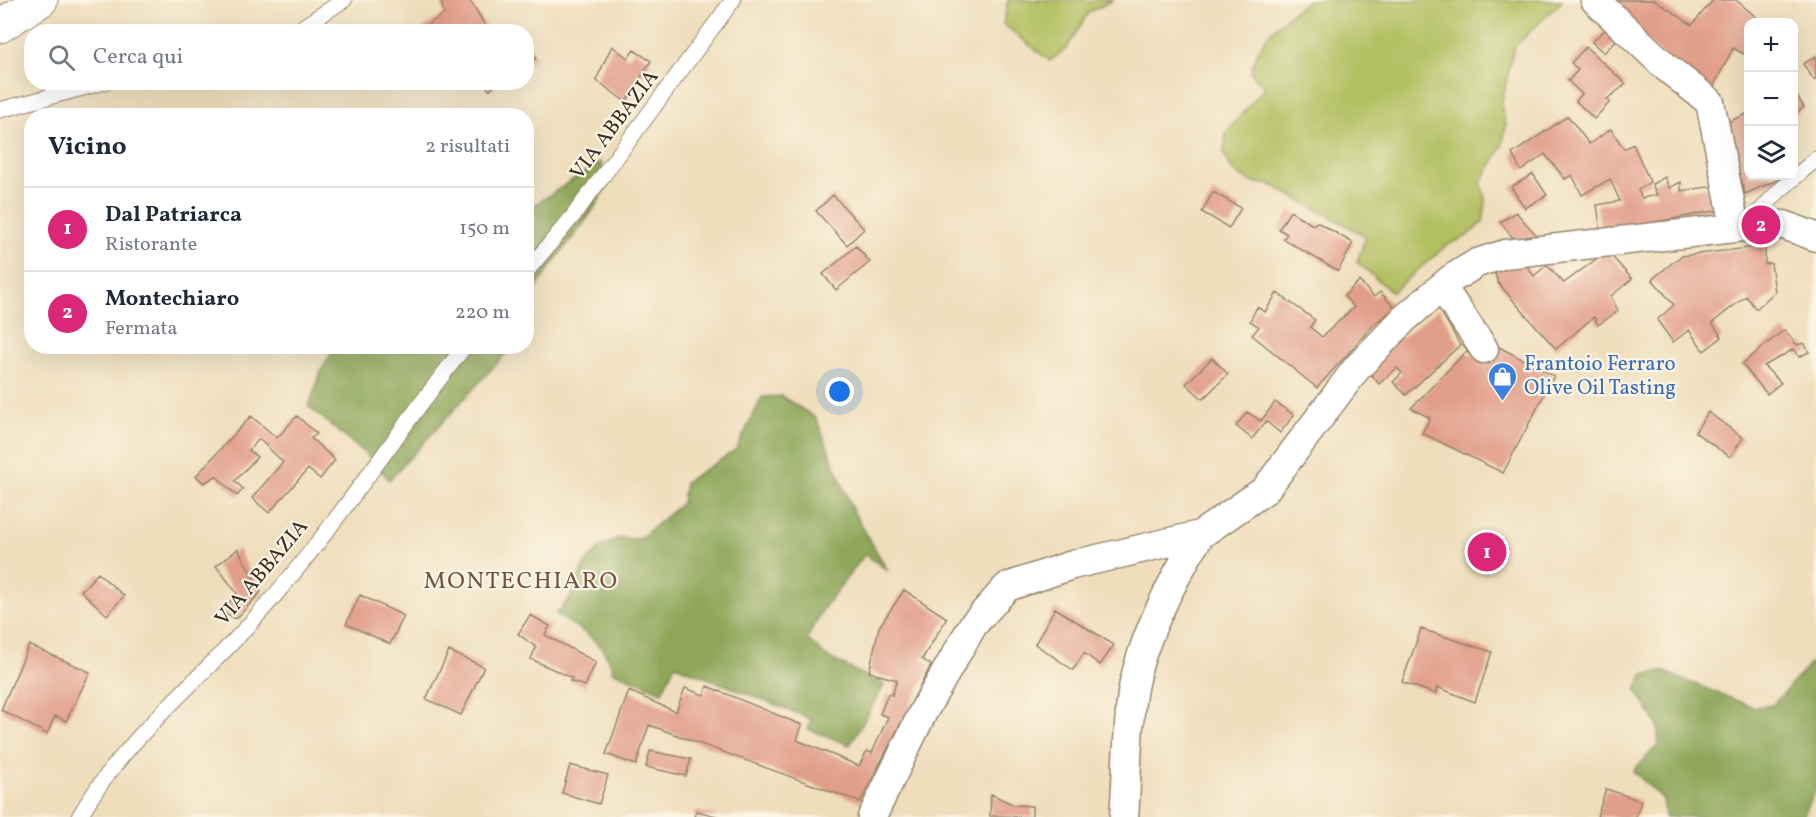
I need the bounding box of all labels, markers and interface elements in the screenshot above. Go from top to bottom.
map controls [1744,18,1798,180]
button: + [1744,18,1798,72]
search box [24,24,534,90]
icon: search [45,41,78,74]
text: Cerca qui [93,42,183,73]
street label: VIA ABBAZIA [564,64,666,186]
button: − [1744,72,1798,126]
button: layers [1744,126,1798,180]
text: Vicino [48,129,127,165]
text: 2 risultati [425,133,510,161]
text: Dal Patriarca [105,200,242,231]
pin: 2 [1742,202,1780,248]
text: 1 [63,215,72,243]
text: 150 m [459,215,510,243]
text: Ristorante [105,231,197,259]
text: Montechiaro [105,284,239,315]
text: 2 [62,299,73,327]
text: 220 m [455,299,510,327]
text: Fermata [105,315,177,343]
place label: Frantoio Ferraro Olive Oil Tasting [1524,350,1676,403]
shop icon: Frantoio Ferraro Olive Oil Tasting [1487,360,1519,402]
your location [825,377,854,406]
street label: VIA ABBAZIA [209,513,315,633]
pin: 1 [1468,530,1506,574]
district label: MONTECHIARO [423,565,619,599]

